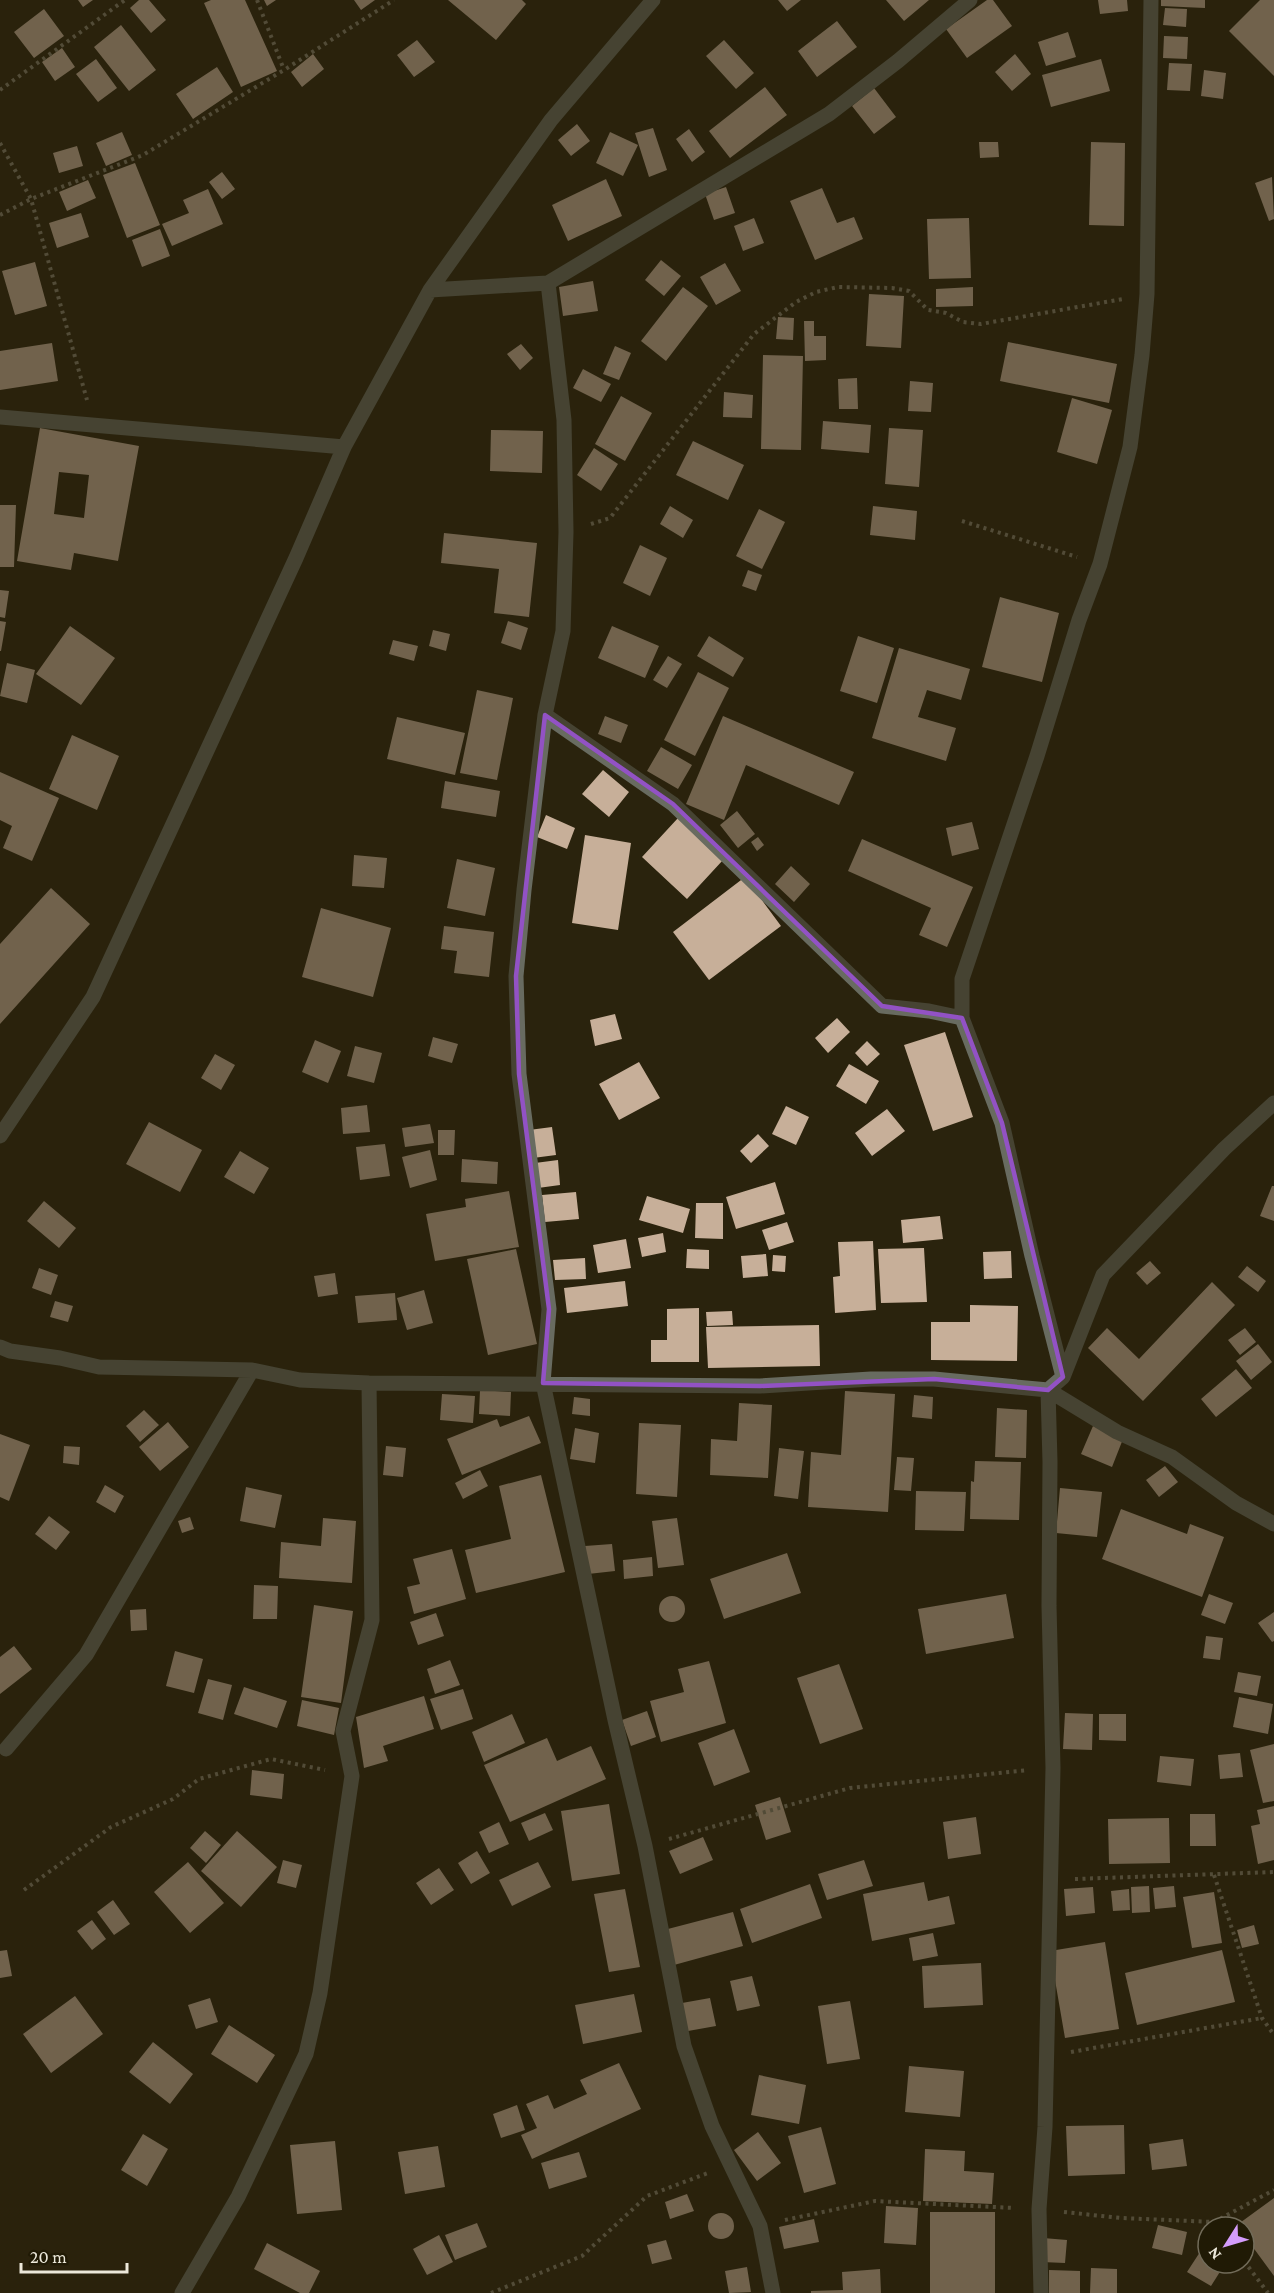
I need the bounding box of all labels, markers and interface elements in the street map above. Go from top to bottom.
north arrow [1196,2215,1256,2275]
scale bar [21,2236,128,2274]
text: N [1204,2244,1224,2263]
text: 20 m [30,2247,67,2267]

